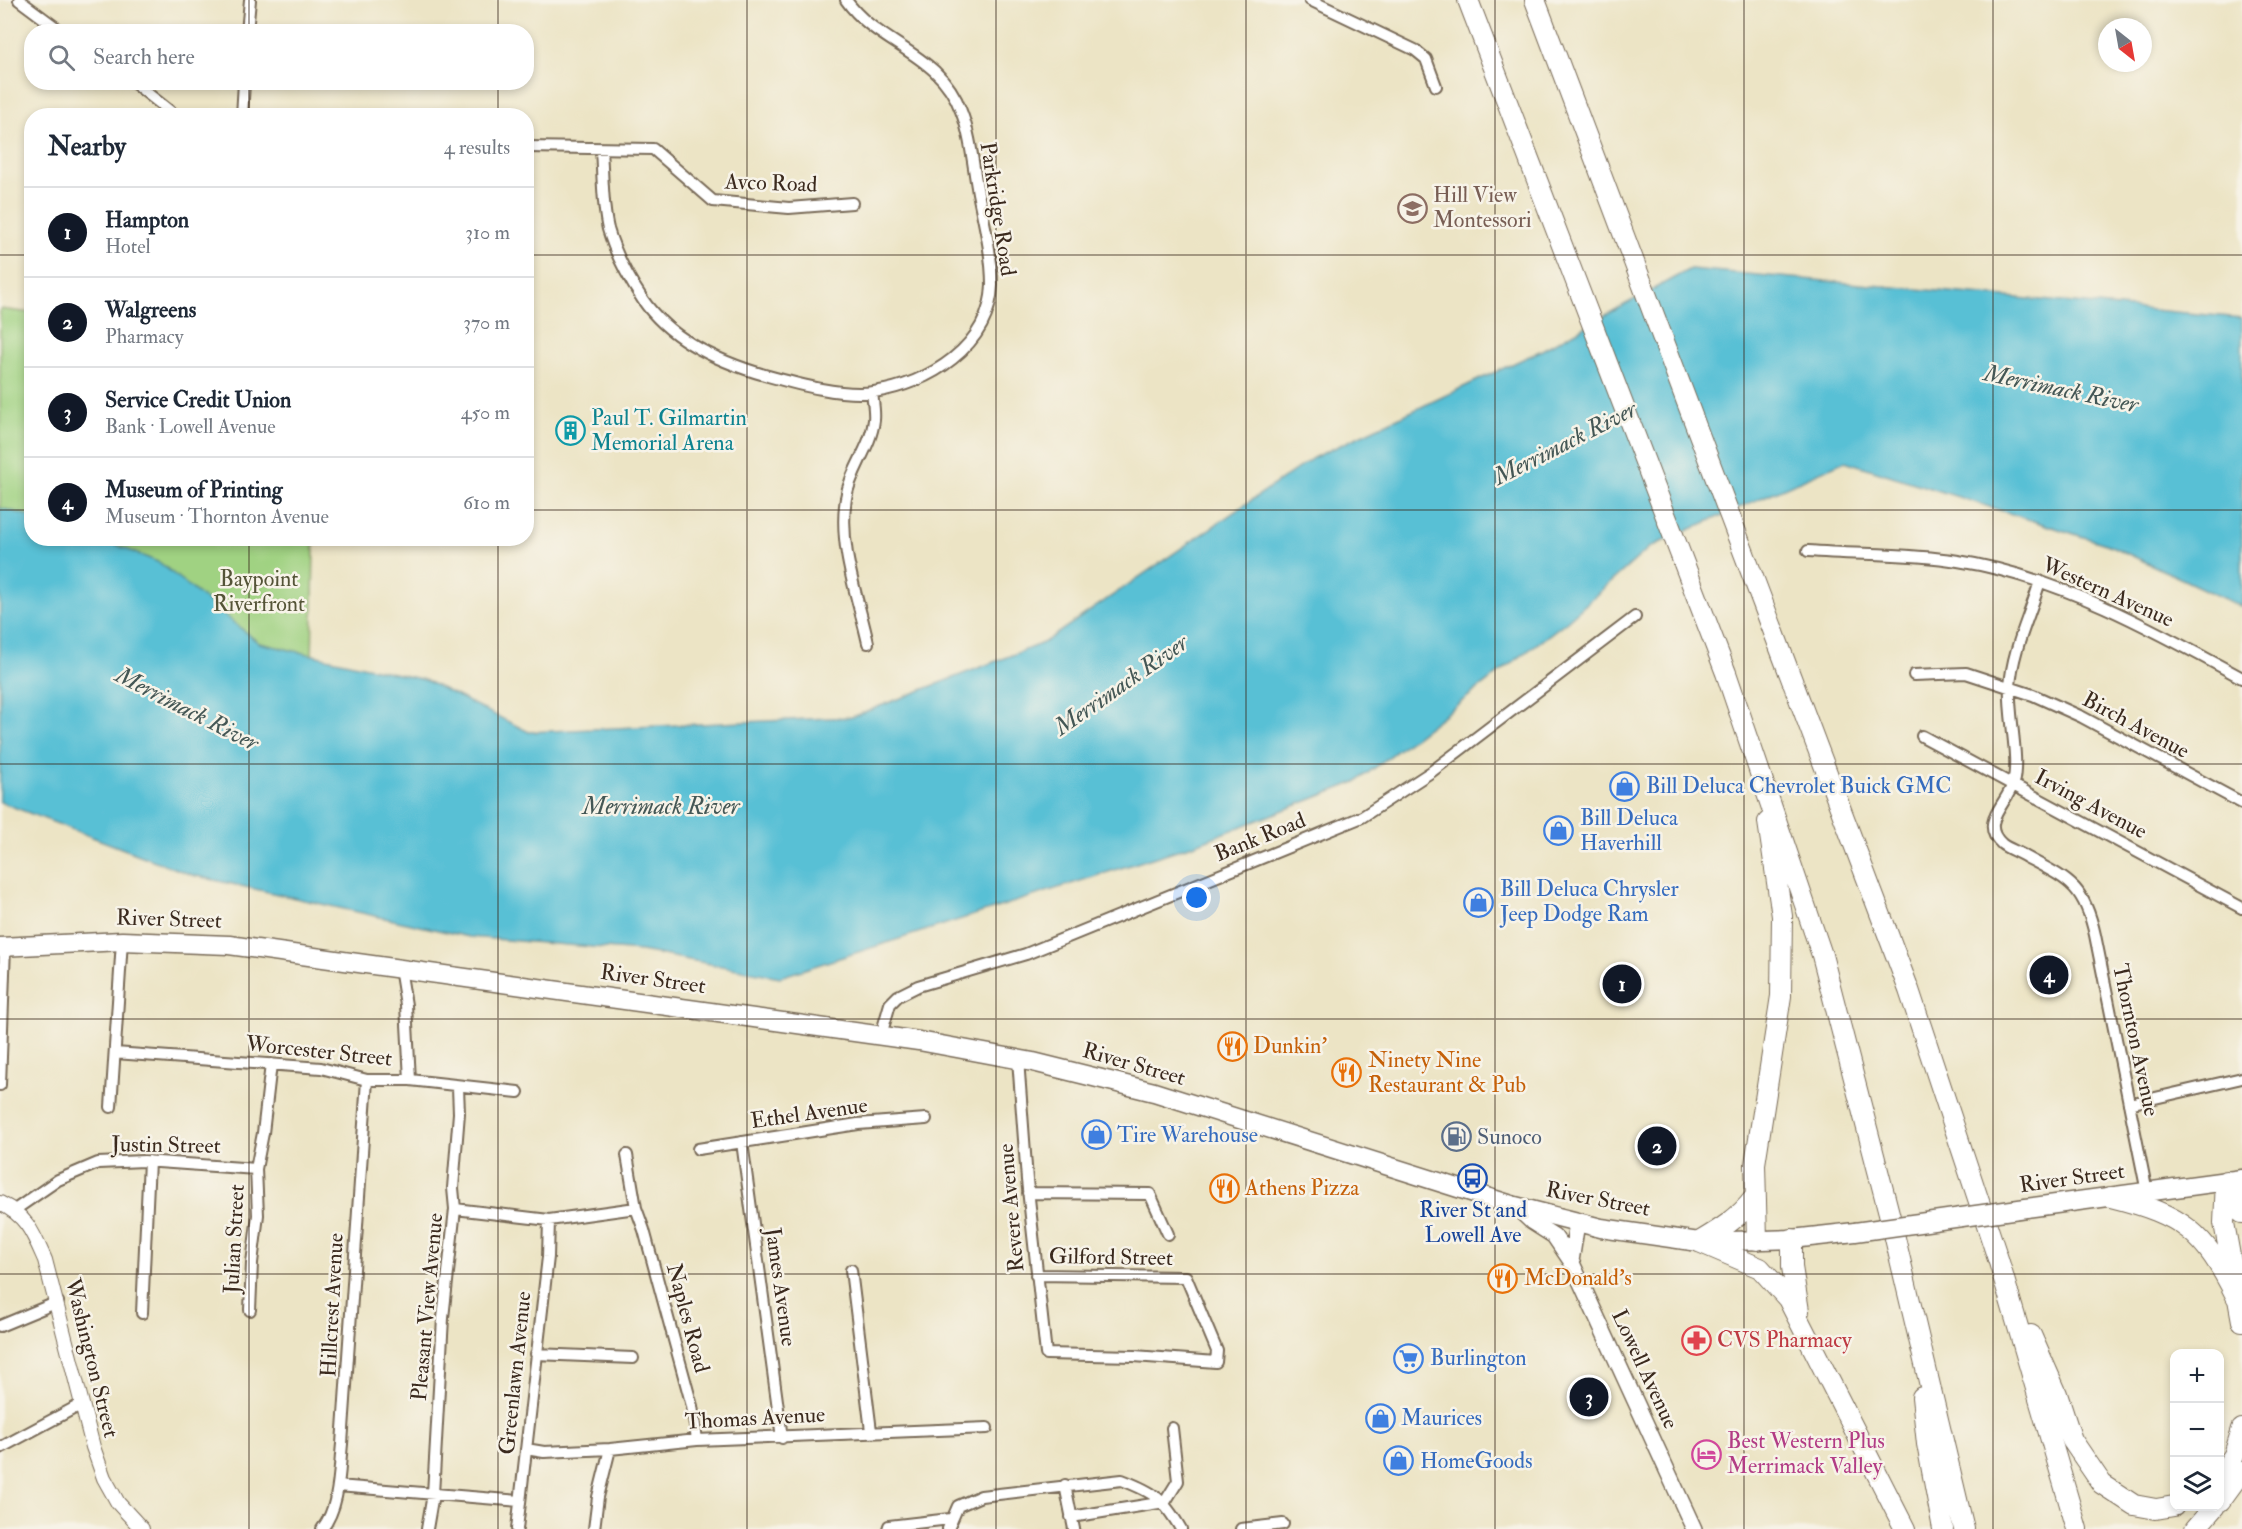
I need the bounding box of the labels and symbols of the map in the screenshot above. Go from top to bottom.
north arrow [2098,18,2152,72]
street label: Parkridge Road [974,140,1022,278]
street label: Avco Road [723,167,818,199]
place label: Hill View Montessori [1433,181,1532,234]
school or university icon: Hill View Montessori [1396,192,1428,224]
water label: Merrimack River [1979,357,2142,421]
water label: Merrimack River [1486,393,1643,493]
place label: Paul T. Gilmartin Memorial Arena [591,404,747,457]
building icon: Paul T. Gilmartin Memorial Arena [554,415,586,447]
street label: Western Avenue [2037,550,2178,634]
park label: Baypoint Riverfront [213,565,305,618]
water label: Merrimack River [1046,627,1195,744]
water label: Merrimack River [108,659,265,759]
street label: Birch Avenue [2078,685,2194,765]
street label: Irving Avenue [2030,763,2152,845]
shop icon: Bill Deluca Chevrolet Buick GMC [1609,770,1641,802]
place label: Bill Deluca Chevrolet Buick GMC [1646,772,1951,800]
water label: Merrimack River [581,791,740,822]
place label: Bill Deluca Haverhill [1580,804,1679,857]
street label: Bank Road [1210,806,1310,868]
shop icon: Bill Deluca Haverhill [1543,815,1575,847]
place label: Bill Deluca Chrysler Jeep Dodge Ram [1499,875,1679,929]
your location [1182,883,1211,912]
shop icon: Bill Deluca Chrysler Jeep Dodge Ram [1463,886,1495,918]
street label: River Street [116,903,222,935]
pin: 4 [2030,952,2068,998]
street label: River Street [599,958,707,1000]
street label: Thornton Avenue [2106,961,2166,1119]
pin: 1 [1602,962,1642,1006]
street label: Worcester Street [243,1029,394,1073]
restaurant icon: Dunkin' [1216,1030,1248,1062]
place label: Dunkin' [1253,1032,1327,1060]
street label: River Street [1079,1036,1189,1092]
place label: Ninety Nine Restaurant & Pub [1368,1046,1526,1099]
restaurant icon: Ninety Nine Restaurant & Pub [1331,1057,1363,1089]
street label: Ethel Avenue [749,1091,869,1135]
shop icon: Tire Warehouse [1080,1119,1112,1151]
place label: Tire Warehouse [1117,1121,1258,1149]
fuel station icon: Sunoco [1440,1121,1472,1153]
place label: Sunoco [1477,1123,1542,1151]
pin: 2 [1638,1124,1676,1168]
street label: Justin Street [110,1130,221,1160]
street label: Revere Avenue [991,1143,1031,1273]
street label: River Street [2018,1157,2126,1199]
bus stop icon: River St and Lowell Ave [1457,1162,1489,1194]
restaurant icon: Athens Pizza [1208,1172,1240,1204]
place label: Athens Pizza [1244,1174,1360,1202]
street label: River Street [1543,1175,1653,1223]
street label: Julian Street [217,1184,251,1295]
place label: River St and Lowell Ave [1419,1196,1527,1249]
street label: Pleasant View Avenue [405,1212,449,1402]
street label: James Avenue [759,1225,803,1348]
street label: Hillcrest Avenue [314,1232,350,1378]
street label: Gilford Street [1049,1242,1173,1272]
street label: Naples Road [659,1260,716,1376]
restaurant icon: McDonald's [1487,1262,1519,1294]
place label: McDonald's [1524,1264,1632,1292]
street label: Washington Street [58,1274,125,1441]
street label: Greenlawn Avenue [493,1290,537,1456]
street label: Lowell Avenue [1605,1305,1685,1433]
pharmacy icon: CVS Pharmacy [1680,1324,1712,1356]
place label: CVS Pharmacy [1717,1326,1852,1354]
supermarket icon: Burlington [1393,1342,1425,1374]
place label: Burlington [1430,1344,1527,1372]
pin: 3 [1570,1374,1608,1420]
street label: Thomas Avenue [684,1400,826,1436]
shop icon: Maurices [1364,1402,1396,1434]
place label: Maurices [1401,1404,1482,1432]
place label: Best Western Plus Merrimack Valley [1727,1427,1885,1480]
hotel icon: Best Western Plus Merrimack Valley [1690,1438,1722,1470]
shop icon: HomeGoods [1383,1445,1415,1477]
place label: HomeGoods [1420,1447,1533,1475]

